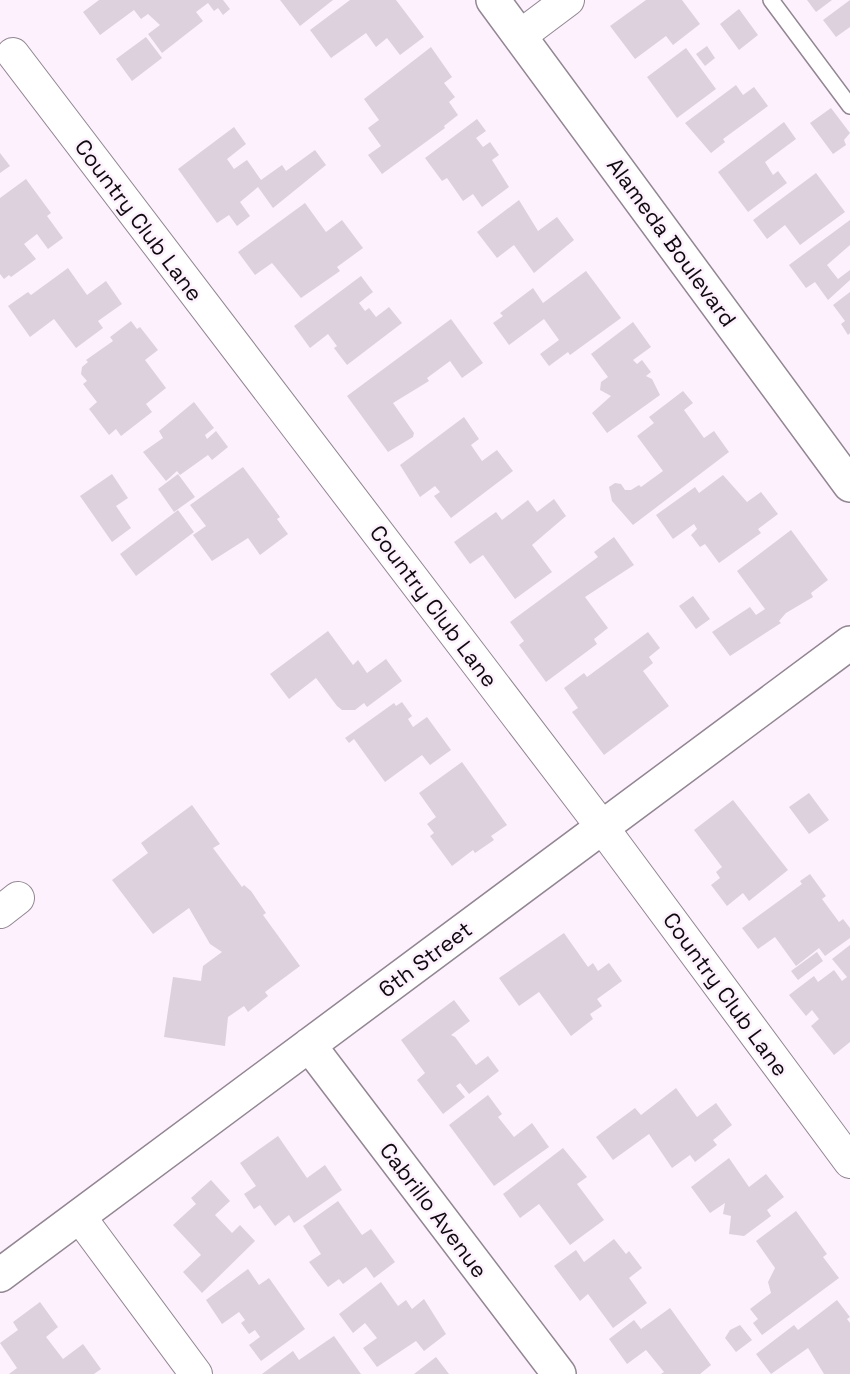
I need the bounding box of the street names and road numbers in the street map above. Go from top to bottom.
street label: Country Club Lane [69,133,209,307]
street label: Alameda Boulevard [601,152,743,332]
street label: Country Club Lane [364,519,504,693]
street label: Country Club Lane [657,907,795,1081]
street label: 6th Street [373,915,477,1003]
street label: Cabrillo Avenue [374,1137,494,1283]

